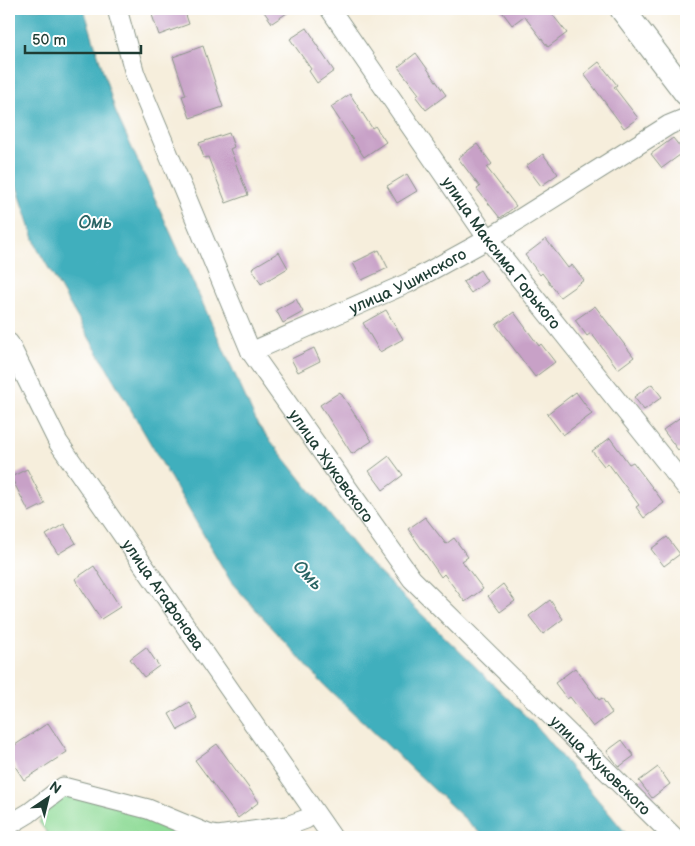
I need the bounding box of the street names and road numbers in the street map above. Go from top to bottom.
street label: улица Максима Горького [437,173,564,333]
street label: улица Ушинского [347,245,470,319]
street label: улица Жуковского [284,406,377,527]
street label: улица Агафонова [117,536,208,655]
street label: улица Жуковского [545,712,654,820]

